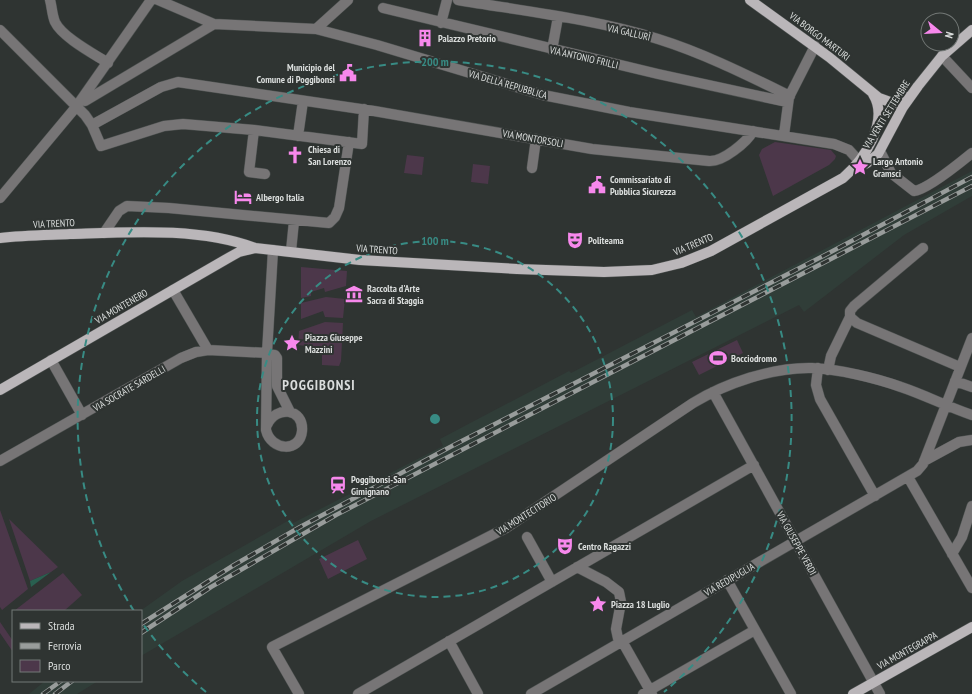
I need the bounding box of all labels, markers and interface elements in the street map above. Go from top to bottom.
street label: VIA BORGO MARTURI [786,9,853,64]
north arrow [920,12,960,52]
street label: VIA GALLURÌ [605,21,652,44]
building icon: Palazzo Pretorio [415,28,435,48]
text: N [942,30,957,40]
place label: Palazzo Pretorio [438,32,497,45]
street label: VIA ANTONIO FRILLI [547,43,620,72]
text: 200 m [421,54,449,69]
place label: Municipio del Comune di Poggibonsi [256,61,336,86]
public building icon: Municipio del Comune di Poggibonsi [338,63,358,83]
street label: VIA DELLA REPUBBLICA [466,67,549,102]
street label: VIA VENTI SETTEMBRE [860,77,913,152]
street label: VIA MONTORSOLI [501,127,564,150]
place label: Chiesa di San Lorenzo [308,143,352,168]
church icon: Chiesa di San Lorenzo [285,145,305,165]
place label: Largo Antonio Gramsci [873,155,923,180]
place icon: Largo Antonio Gramsci [850,157,870,177]
place label: Commissariato di Pubblica Sicurezza [610,173,676,198]
public building icon: Commissariato di Pubblica Sicurezza [587,175,607,195]
hotel icon: Albergo Italia [233,187,253,207]
place label: Albergo Italia [255,191,304,204]
street label: VIA TRENTO [32,216,76,231]
theatre icon: Politeama [565,230,585,250]
street label: VIA TRENTO [671,230,715,259]
text: 100 m [421,233,449,248]
place label: Politeama [588,234,624,247]
street label: VIA TRENTO [355,241,399,257]
place label: Raccolta d'Arte Sacra di Staggia [367,282,424,307]
museum icon: Raccolta d'Arte Sacra di Staggia [344,284,364,304]
street label: VIA MONTENERO [92,286,151,327]
place label: Piazza Giuseppe Mazzini [305,331,363,356]
place icon: Piazza Giuseppe Mazzini [282,333,302,353]
sports icon: Bocciodromo [708,348,728,368]
place label: Bocciodromo [731,352,777,365]
street label: VIA SOCRATE SARDELLI [90,362,168,415]
district label: POGGIBONSI [282,376,356,394]
centre of rings [428,412,442,426]
place label: Poggibonsi-San Gimignano [351,473,407,498]
station icon: Poggibonsi-San Gimignano [328,475,348,495]
street label: VIA MONTECITORIO [493,490,559,539]
street label: VIA GIUSEPPE VERDI [773,508,819,577]
theatre icon: Centro Ragazzi [555,536,575,556]
place label: Centro Ragazzi [578,540,631,553]
street label: VIA REDIPUGLIA [701,560,757,600]
place icon: Piazza 18 Luglio [588,594,608,614]
place label: Piazza 18 Luglio [611,598,670,611]
legend [12,610,142,682]
text: Strada [48,618,75,633]
street label: VIA MONTEGRAPPA [874,628,940,673]
text: Ferrovia [48,638,82,653]
text: Parco [48,658,70,673]

